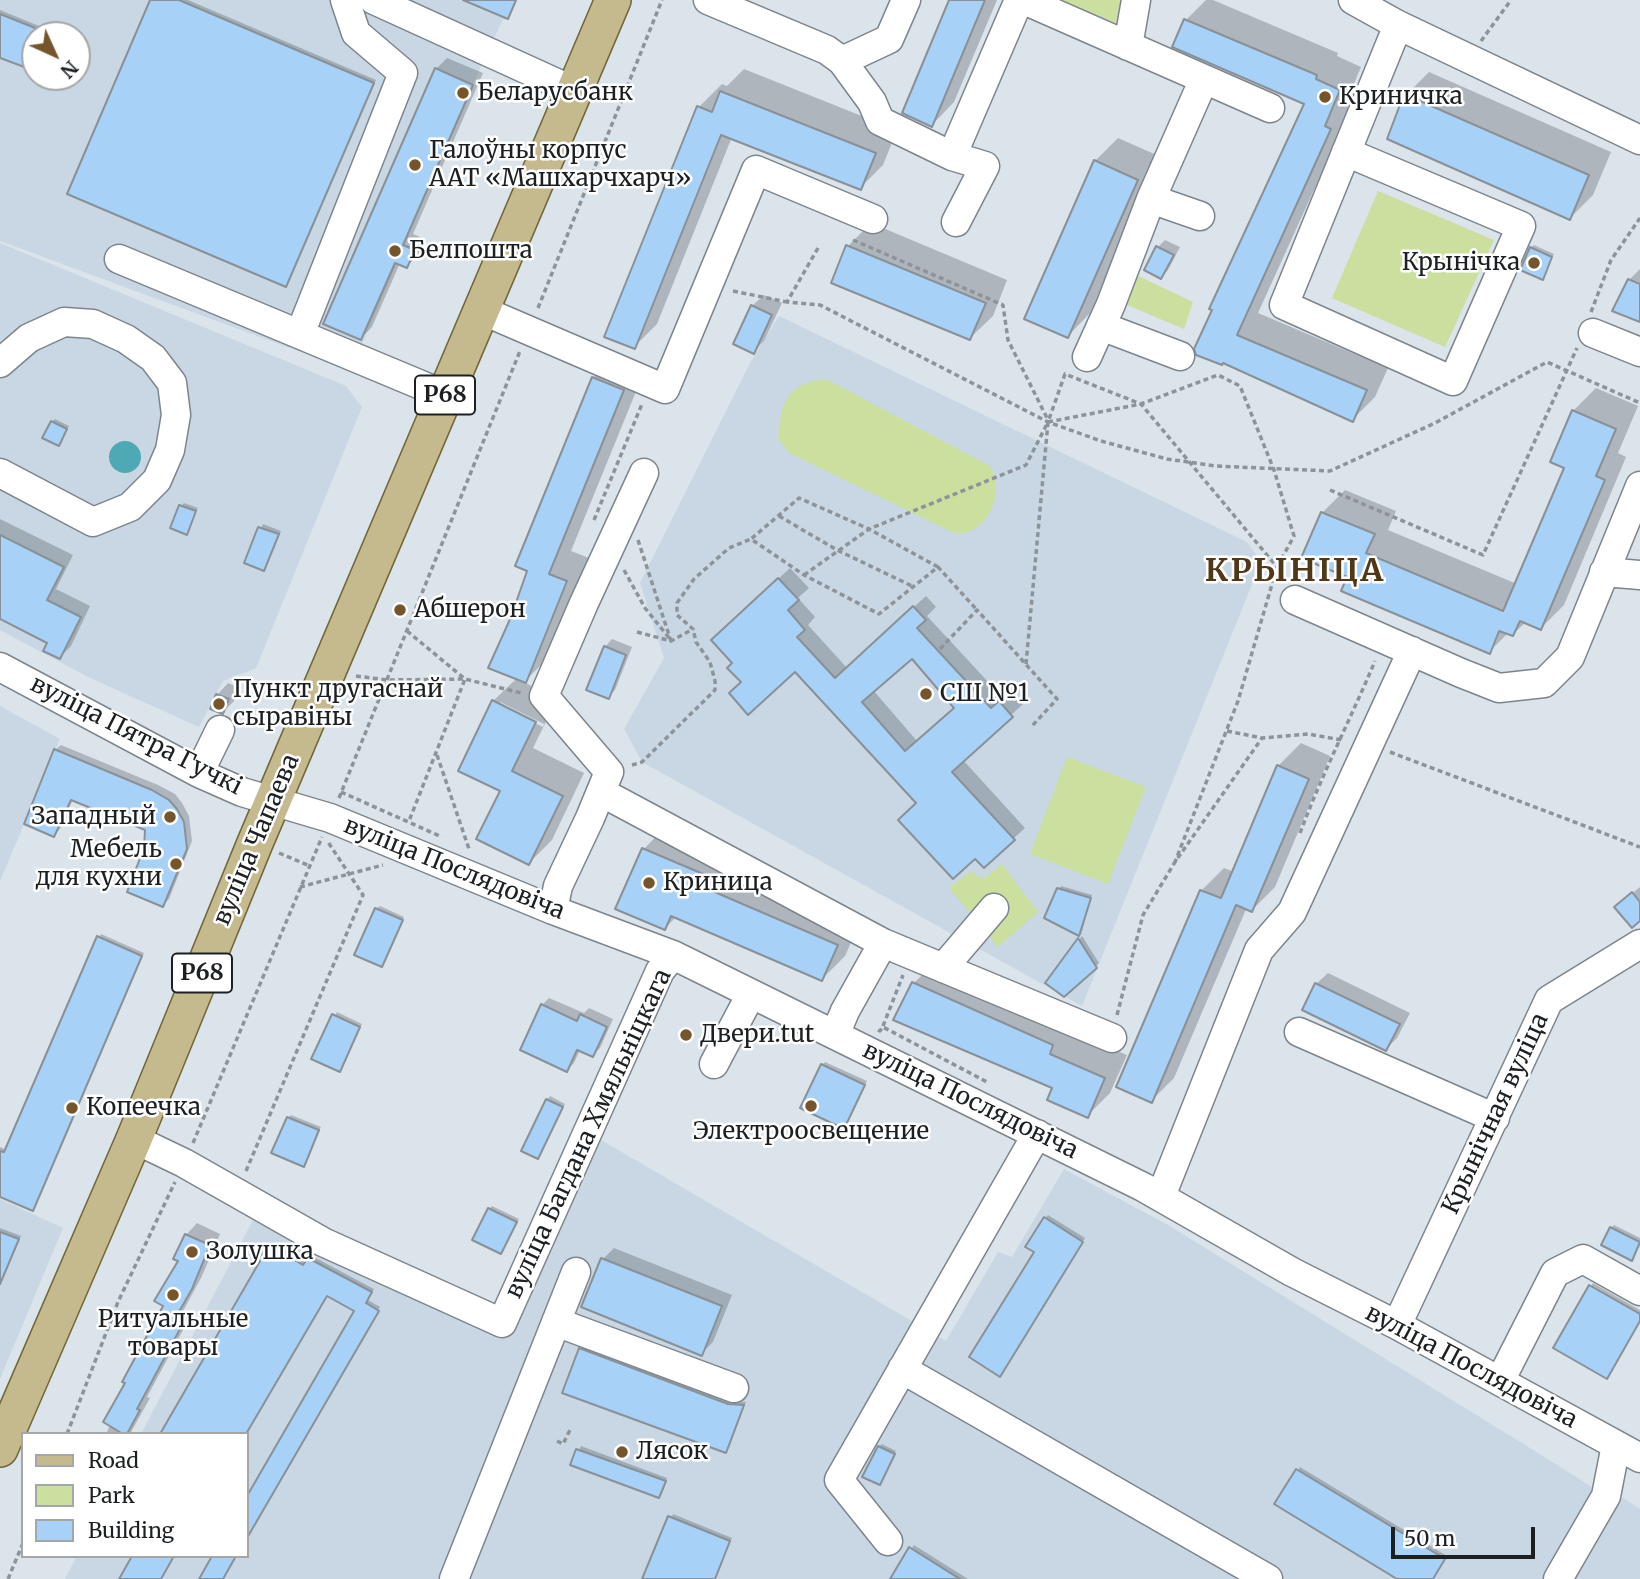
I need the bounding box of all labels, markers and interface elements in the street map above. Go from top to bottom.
north arrow [21,21,91,91]
text: N [56,56,83,83]
place label: Беларусбанк [477,79,633,107]
place label: Криничка [1339,83,1463,111]
marker: Беларусбанк [455,85,471,101]
marker: Криничка [1317,89,1333,105]
place label: Галоўны корпус ААТ «Машхарчхарч» [429,137,692,193]
marker: Галоўны корпус ААТ «Машхарчхарч» [407,157,423,173]
place label: Белпошта [409,237,533,265]
marker: Белпошта [387,243,403,259]
place label: Крынічка [1402,249,1520,277]
marker: Крынічка [1526,255,1542,271]
road number: Р68 [415,376,475,414]
district label: КРЫНІЦА [1206,553,1384,591]
place label: Абшерон [414,596,526,624]
marker: Абшерон [392,602,408,618]
street label: вуліца Пятра Гучкі [25,670,247,802]
place label: Пункт другаснай сыравіны [233,676,443,732]
place label: СШ №1 [940,680,1029,708]
marker: СШ №1 [918,686,934,702]
marker: Пункт другаснай сыравіны [211,696,227,712]
street label: вуліца Чапаева [208,750,306,930]
place label: Западный [31,803,156,831]
marker: Западный [162,809,178,825]
street label: вуліца Послядовіча [339,811,569,927]
place label: Мебель для кухни [36,836,162,892]
marker: Мебель для кухни [168,856,184,872]
place label: Криница [663,869,773,897]
marker: Криница [641,875,657,891]
road number: Р68 [172,954,232,992]
street label: вуліца Багдана Хмяльніцкага [500,965,678,1303]
street label: Крынічная вуліца [1437,1009,1555,1219]
place label: Двери.tut [700,1021,814,1049]
marker: Двери.tut [678,1027,694,1043]
street label: вуліца Послядовіча [858,1036,1082,1166]
place label: Копеечка [86,1094,201,1122]
marker: Электроосвещение [803,1098,819,1114]
marker: Копеечка [64,1100,80,1116]
place label: Электроосвещение [693,1118,929,1146]
place label: Золушка [206,1238,314,1266]
marker: Золушка [184,1244,200,1260]
marker: Ритуальные товары [165,1287,181,1303]
street label: вуліца Послядовіча [1360,1299,1582,1435]
place label: Ритуальные товары [98,1306,248,1362]
legend [21,1432,248,1558]
place label: Лясок [636,1438,708,1466]
marker: Лясок [614,1444,630,1460]
text: Road [88,1447,139,1474]
text: Park [88,1482,135,1509]
scale bar [1395,1512,1538,1556]
text: Building [88,1517,174,1544]
text: 50 m [1404,1525,1455,1552]

